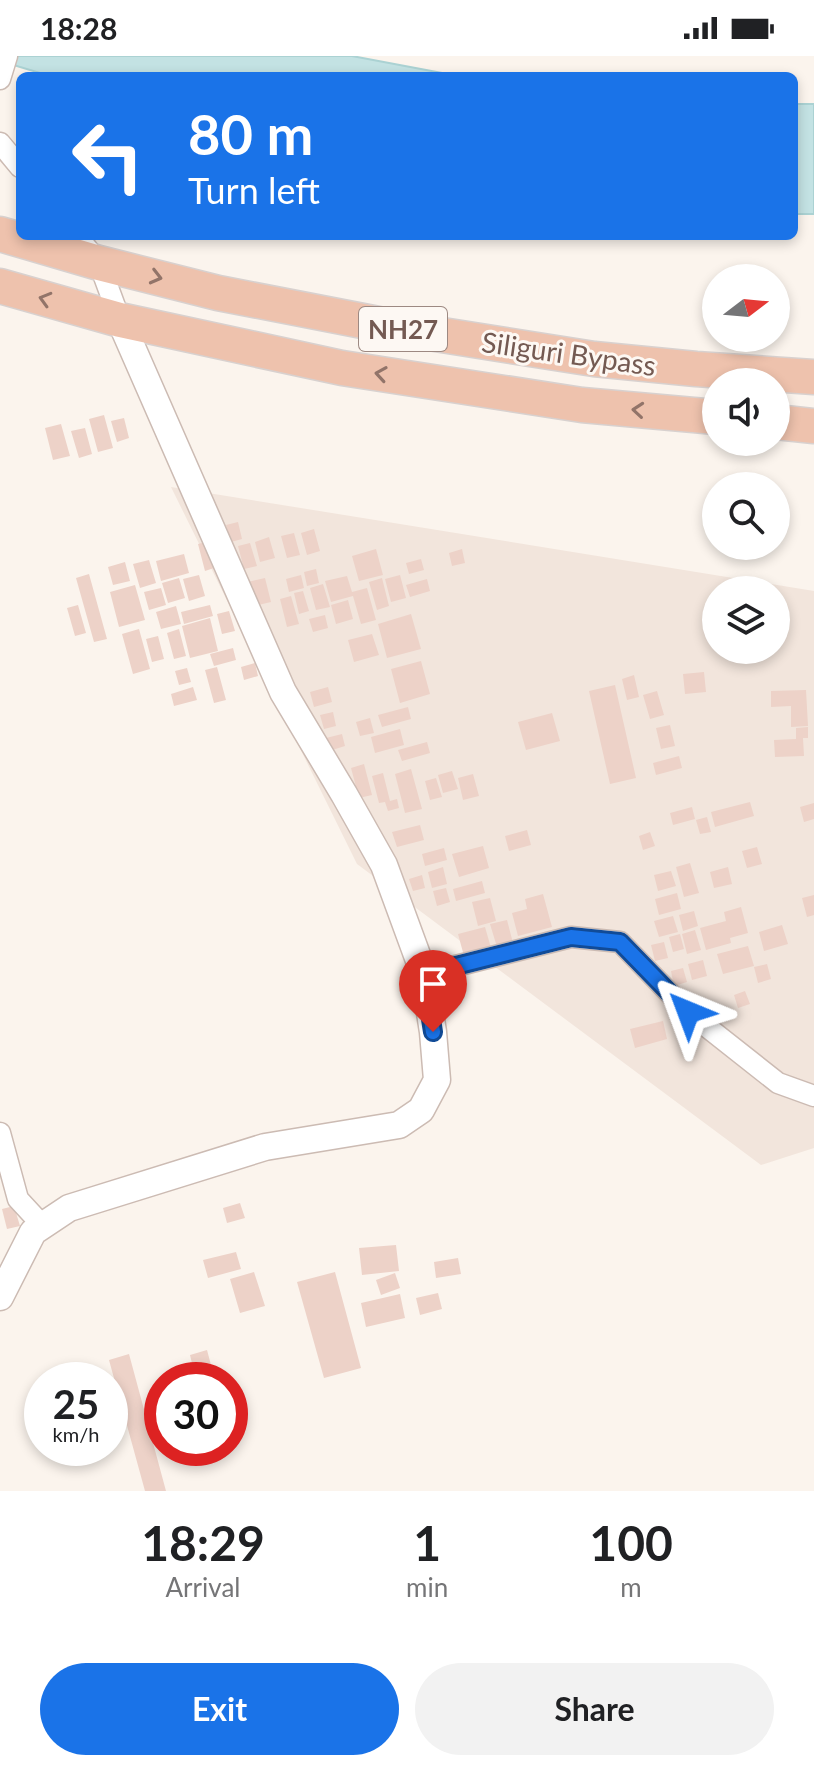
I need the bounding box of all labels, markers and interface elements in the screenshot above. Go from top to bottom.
text: 18:28 [40,10,117,46]
text: 80 m [188,100,313,167]
icon: left [56,104,160,208]
text: Turn left [188,168,320,212]
north arrow [702,264,790,352]
map controls [702,264,790,664]
one-way arrow [149,268,163,285]
one-way arrow [39,292,53,308]
road number: NH27 [359,307,447,351]
street label: Siliguri Bypass [480,324,658,382]
one-way arrow [374,366,388,383]
button: sound [702,368,790,456]
one-way arrow [631,402,644,419]
button: search [702,472,790,560]
button: layers [702,576,790,664]
pin [399,950,467,1032]
icon: arrive [411,962,455,1006]
position arrow [646,970,730,1054]
speed limit sign: 30 [144,1362,248,1466]
text: 25 [53,1380,99,1428]
text: km/h [53,1422,99,1446]
text: 18:29 [141,1514,265,1571]
text: 1 [413,1514,441,1571]
text: 100 [589,1514,673,1571]
text: Arrival [166,1571,240,1603]
text: min [406,1571,448,1603]
text: m [620,1571,642,1603]
button: Exit [40,1663,399,1755]
button: Share [415,1663,774,1755]

